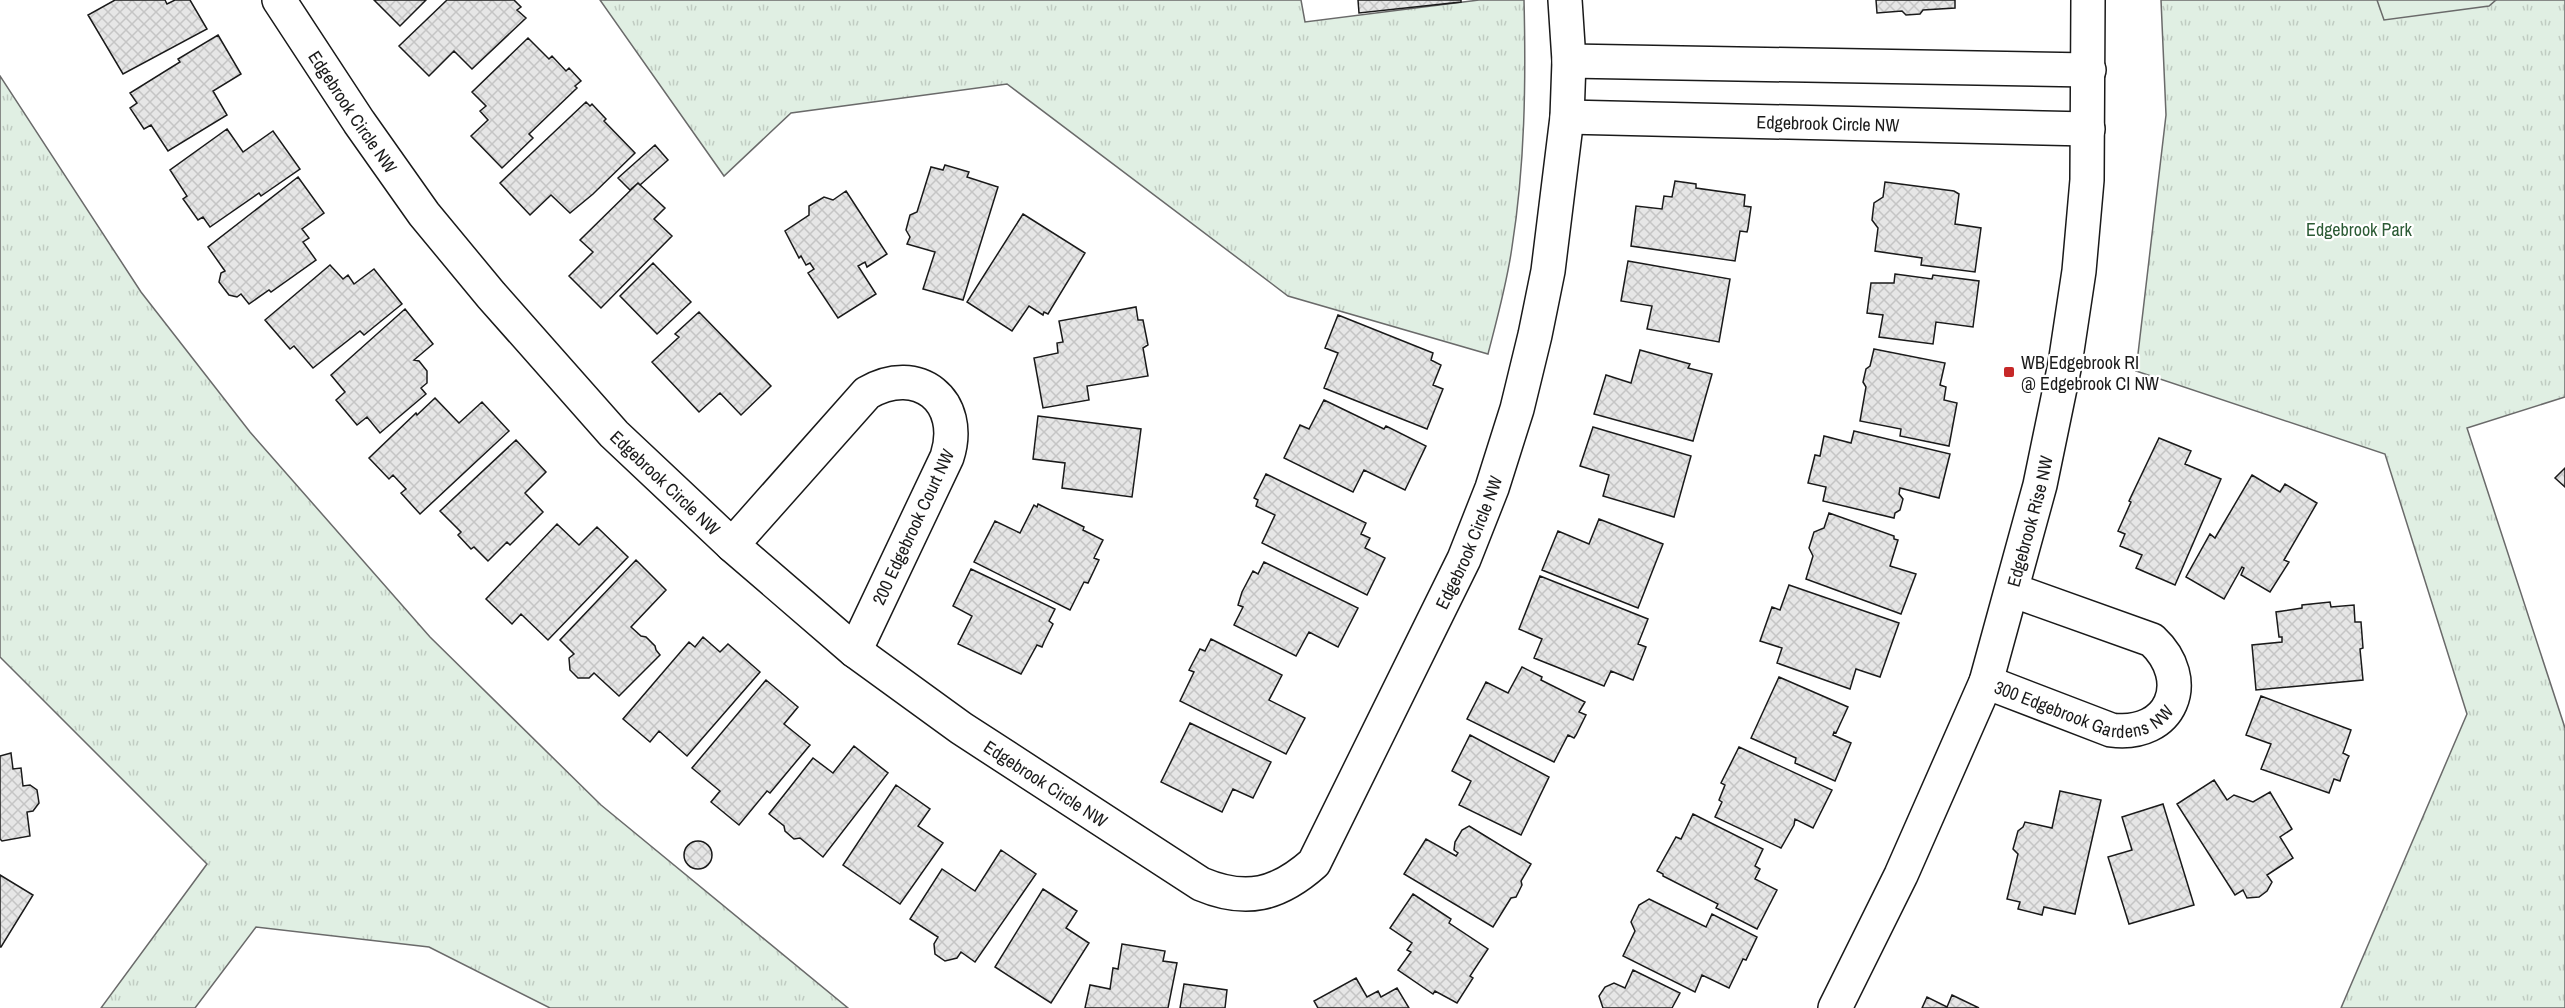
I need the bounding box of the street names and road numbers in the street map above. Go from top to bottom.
street label: Edgebrook Circle NW [303,45,404,178]
street label: Edgebrook Circle NW [1756,109,1900,137]
street label: Edgebrook Circle NW [605,424,726,541]
street label: 200 Edgebrook Court NW [866,445,960,609]
street label: Edgebrook Rise NW [2000,453,2058,590]
street label: Edgebrook Circle NW [1429,472,1508,613]
street label: 300 Edgebrook Gardens NW [1991,674,2179,743]
street label: Edgebrook Circle NW [979,734,1113,833]

